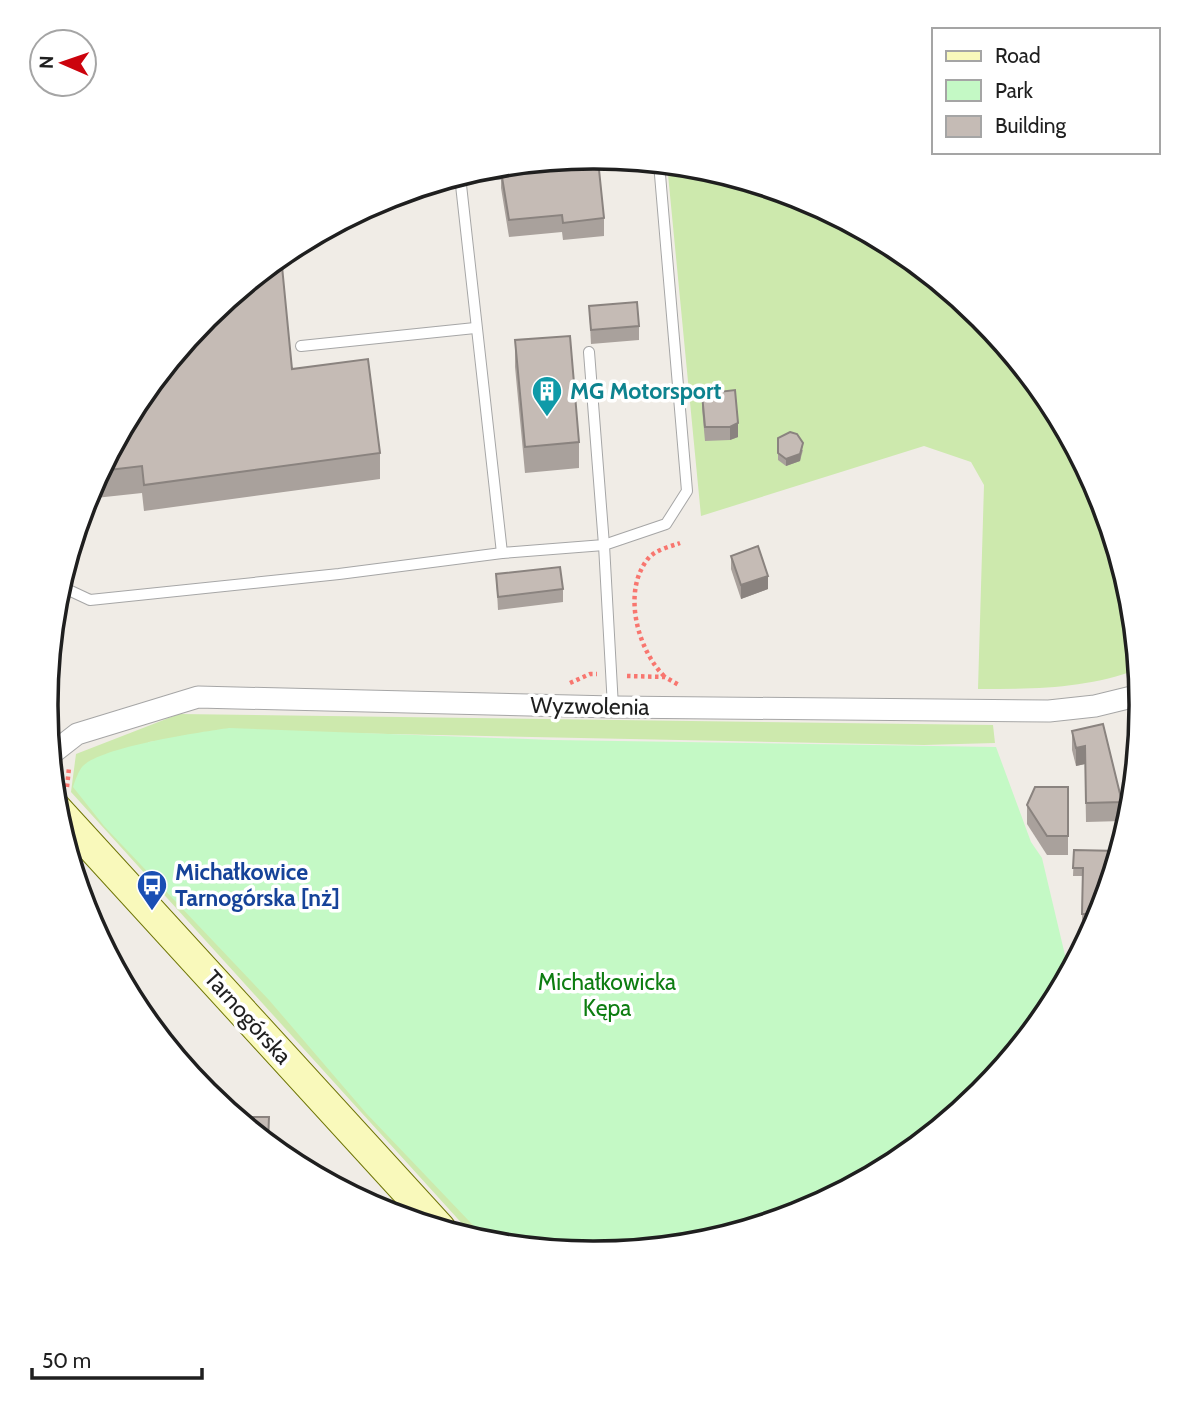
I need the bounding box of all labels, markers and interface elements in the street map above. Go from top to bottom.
north arrow [28,28,98,98]
legend [932,28,1159,154]
text: Road [995,43,1041,68]
text: N [35,55,58,70]
text: Park [995,78,1033,103]
text: Building [995,113,1067,138]
building icon: MG Motorsport [530,374,564,418]
place label: MG Motorsport [570,377,721,405]
street label: Wyzwolenia [530,691,650,721]
place label: Michałkowice Tarnogórska [nż] [175,858,340,912]
bus stop icon: Michałkowice Tarnogórska [nż] [135,868,169,912]
street label: Tarnogórska [199,964,297,1070]
park label: Michałkowicka Kępa [538,968,676,1022]
scale bar [32,1336,201,1380]
text: 50 m [42,1348,91,1373]

